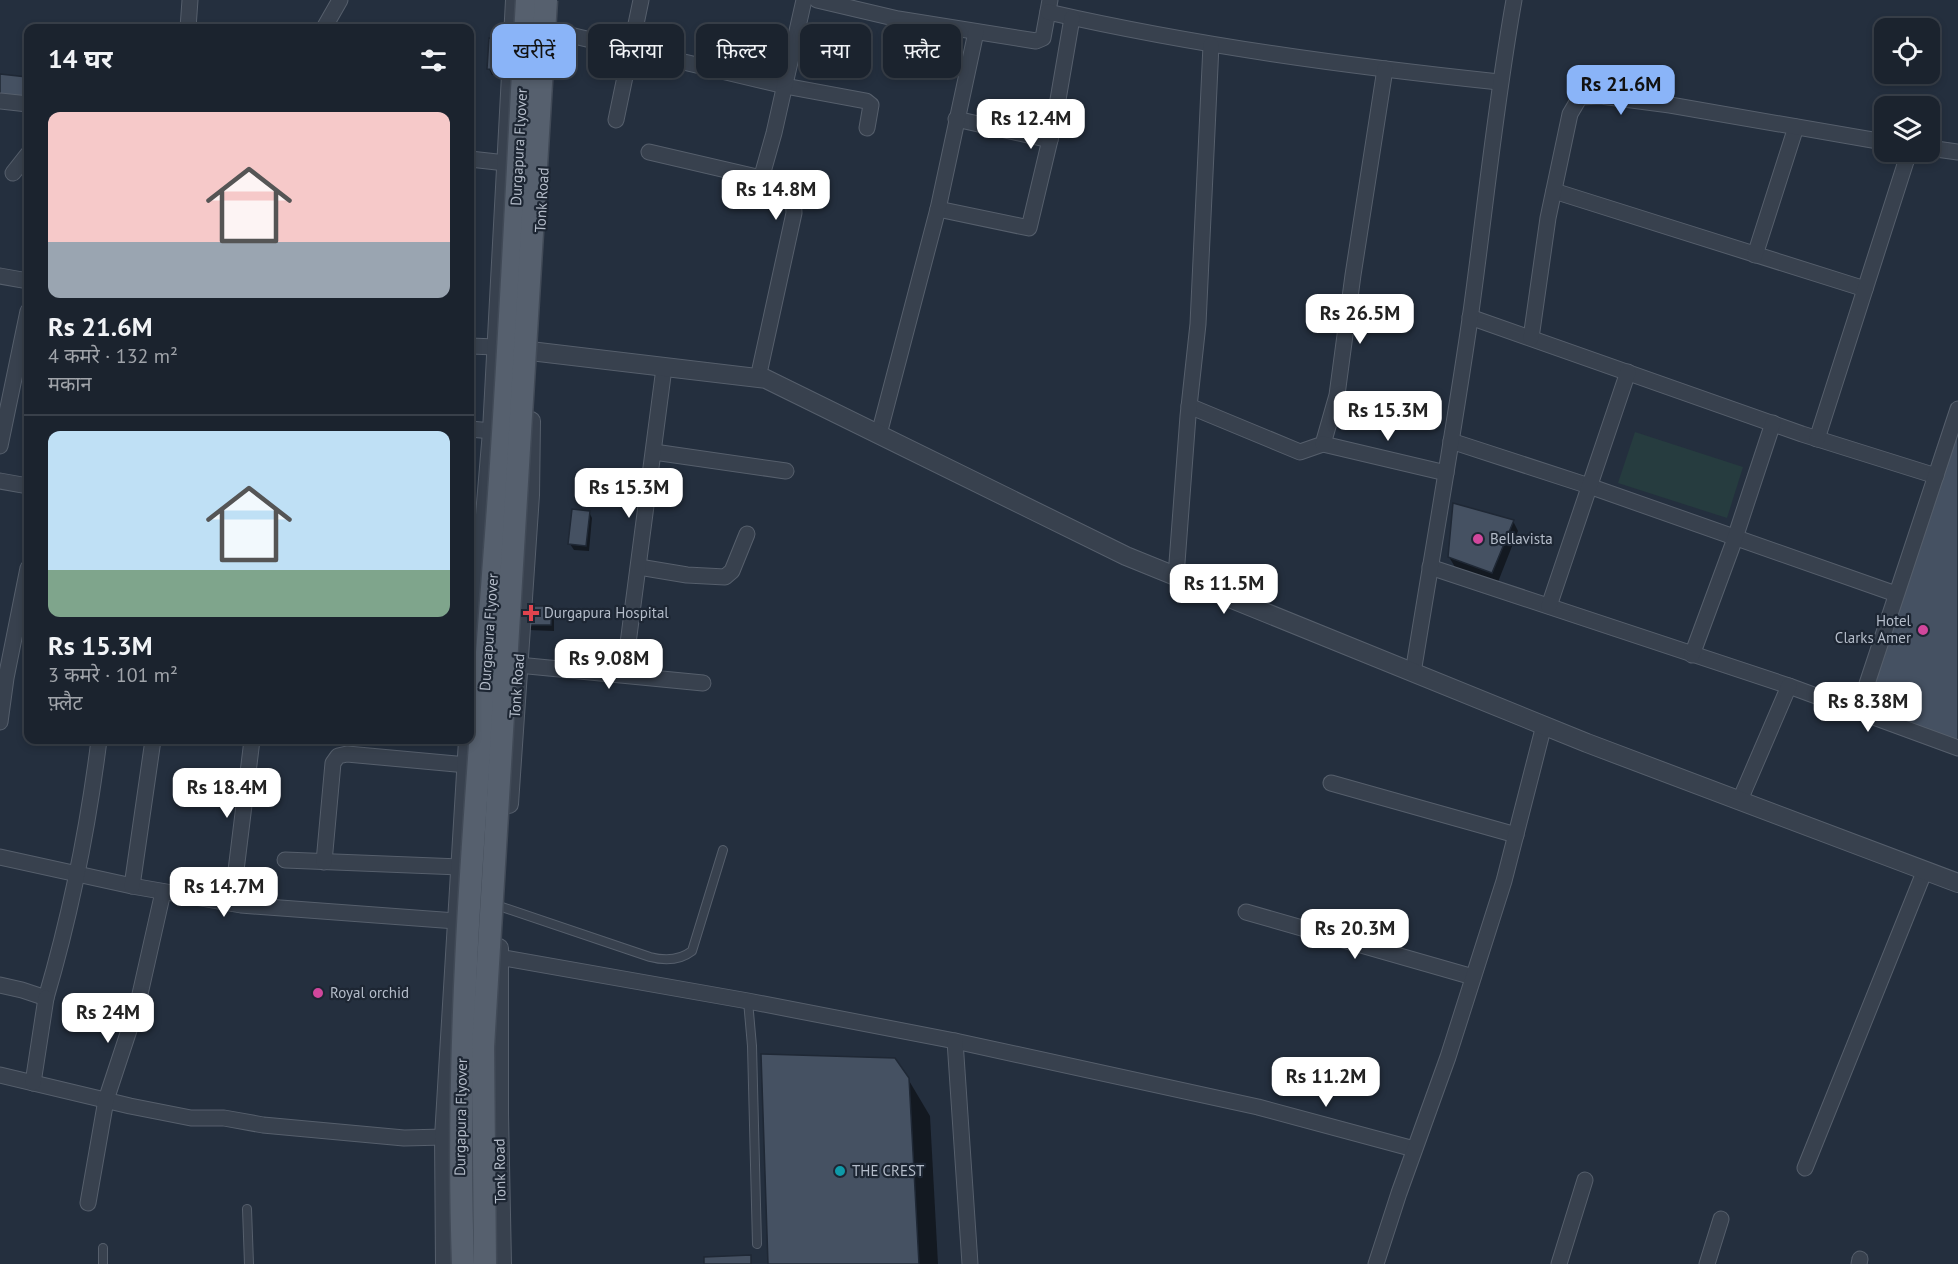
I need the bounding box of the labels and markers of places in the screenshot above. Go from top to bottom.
pin: Rs 21.6M [1559,65,1683,116]
pin: Rs 12.4M [969,99,1093,150]
pin: Rs 14.8M [714,170,838,221]
pin: Rs 26.5M [1298,294,1422,345]
pin: Rs 15.3M [1326,391,1450,442]
pin: Rs 15.3M [567,468,691,519]
place label: Bellavista [1490,529,1553,548]
marker: Bellavista [1471,532,1485,546]
pin: Rs 11.5M [1162,564,1286,615]
place label: Durgapura Hospital [544,603,669,622]
marker: Durgapura Hospital [522,604,540,622]
place label: Hotel Clarks Amer [1835,611,1912,647]
marker: Hotel Clarks Amer [1916,623,1930,637]
pin: Rs 9.08M [547,639,671,690]
pin: Rs 8.38M [1806,682,1930,733]
pin: Rs 18.4M [165,768,289,819]
pin: Rs 14.7M [162,867,286,918]
pin: Rs 20.3M [1293,909,1417,960]
place label: Royal orchid [330,983,409,1002]
marker: Royal orchid [311,986,325,1000]
pin: Rs 24M [59,993,157,1044]
pin: Rs 11.2M [1264,1057,1388,1108]
place label: THE CREST [852,1161,925,1180]
marker: THE CREST [833,1164,847,1178]

